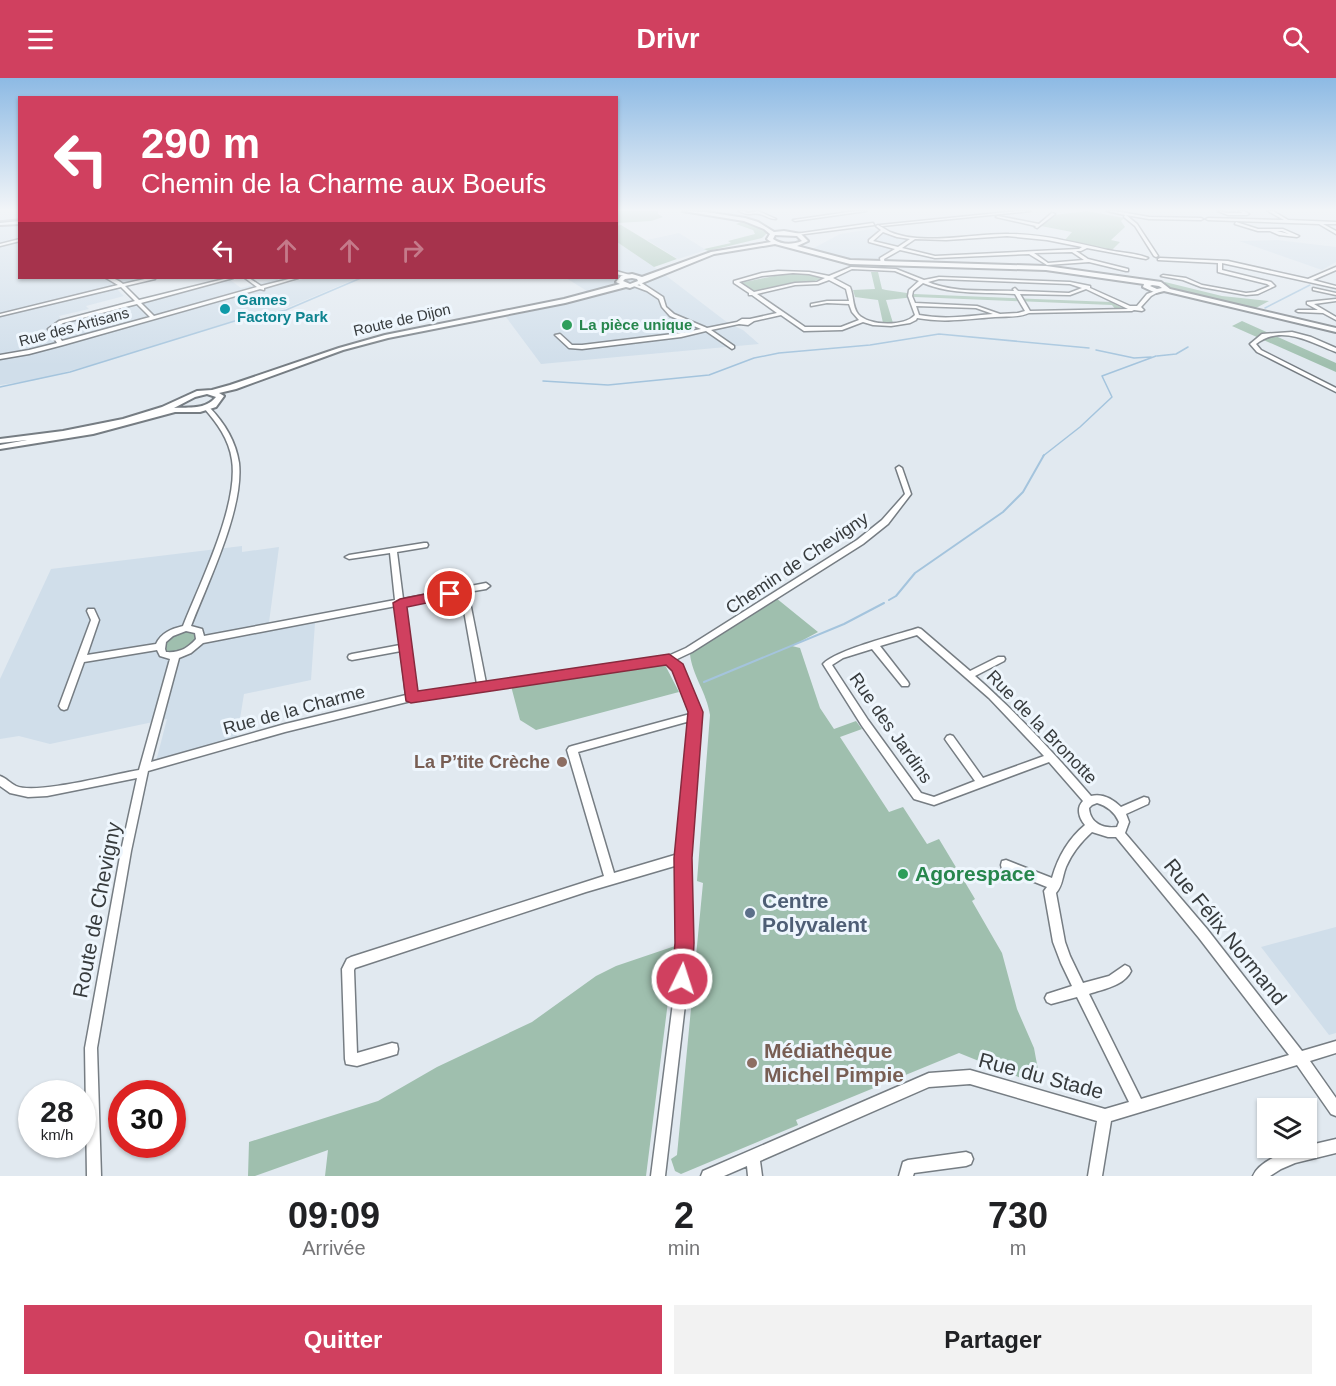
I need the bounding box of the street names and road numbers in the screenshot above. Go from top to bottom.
street label: Route de Dijon [352,300,452,339]
street label: Rue des Artisans [17,304,131,349]
street label: Chemin de Chevigny [722,508,872,618]
street label: Rue de la Bronotte [983,666,1101,788]
street label: Rue des Jardins [846,669,936,787]
street label: Rue de la Charme [221,681,367,739]
street label: Route de Chevigny [68,820,125,1000]
street label: Rue Félix Normand [1160,854,1291,1009]
street label: Rue du Stade [976,1048,1106,1103]

